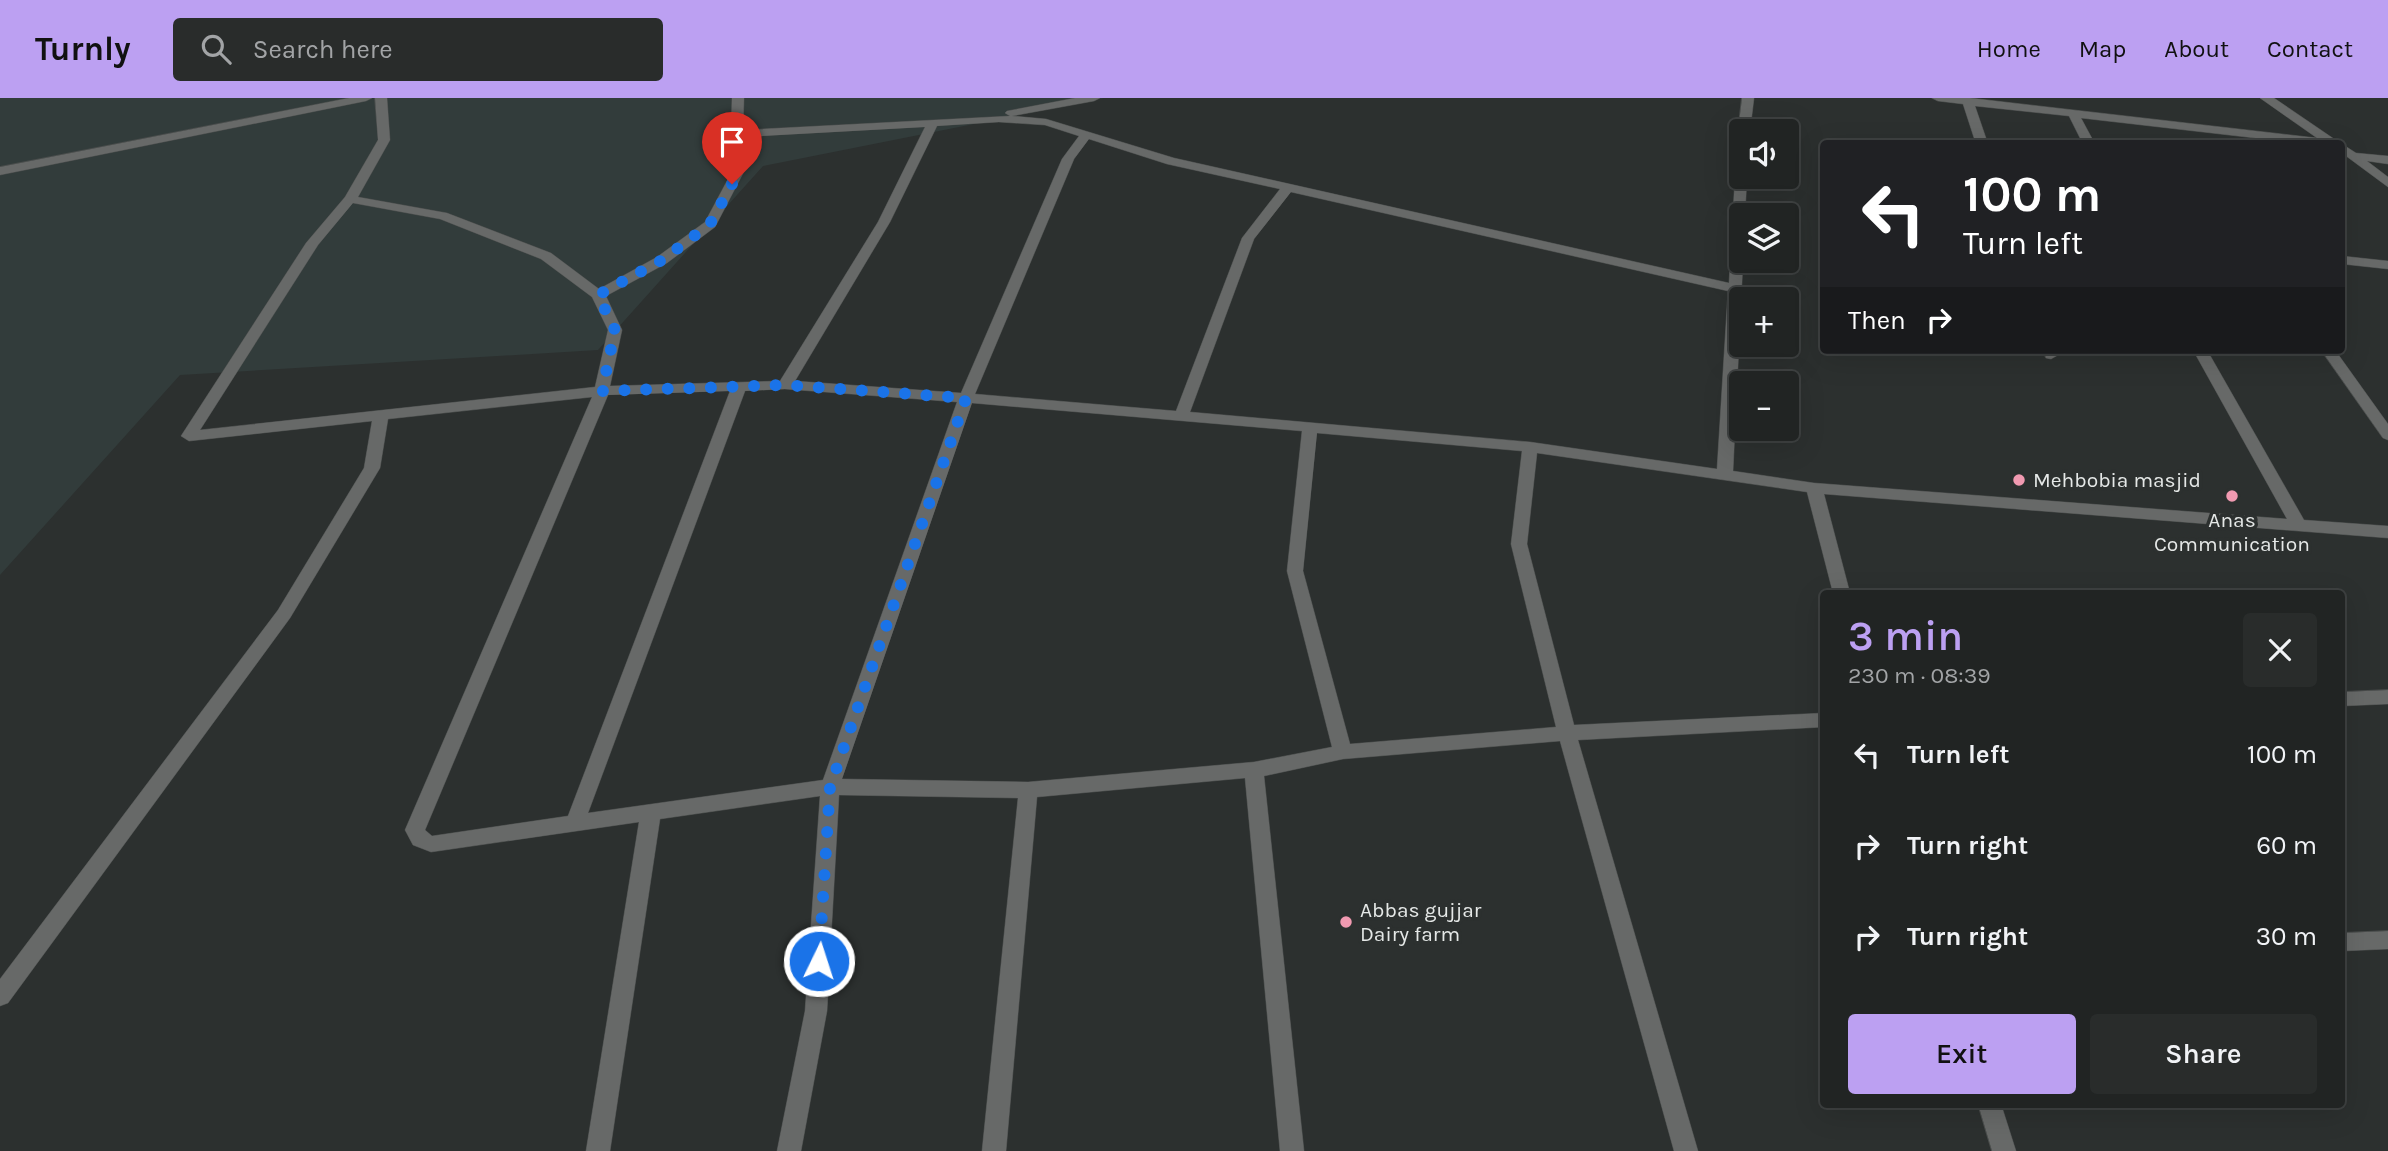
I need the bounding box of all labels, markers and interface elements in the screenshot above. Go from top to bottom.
search box [173,18,663,81]
text: Turnly [35,30,131,68]
icon: search [197,30,235,68]
text: Search here [253,34,393,65]
text: Home [1977,35,2041,63]
text: Map [2079,35,2126,63]
text: About [2164,35,2229,63]
text: Contact [2267,35,2353,63]
pin [702,112,762,184]
map controls [1729,119,1799,441]
button: sound [1729,119,1799,189]
icon: arrive [713,123,751,161]
text: 100 m [1963,166,2101,223]
icon: left [1848,168,1939,259]
button: layers [1729,203,1799,273]
text: Turn left [1963,225,2083,262]
button: + [1729,287,1799,357]
icon: right [1920,301,1958,339]
text: Then [1848,305,1906,336]
button: − [1729,371,1799,441]
place label: Mehbobia masjid [2033,468,2201,492]
marker: Mehbobia masjid [2011,472,2027,488]
marker: Anas Communication [2224,488,2240,504]
place label: Anas Communication [2154,508,2310,556]
text: 3 min [1848,611,1963,661]
button: close [2243,613,2317,687]
text: 230 m · 08:39 [1848,662,1991,689]
icon: left [1848,736,1886,774]
text: Turn left [1907,739,2009,770]
text: 100 m [2247,739,2317,770]
icon: right [1848,827,1886,865]
text: Turn right [1907,830,2028,861]
text: 60 m [2256,830,2317,861]
place label: Abbas gujjar Dairy farm [1360,898,1482,946]
marker: Abbas gujjar Dairy farm [1338,914,1354,930]
icon: right [1848,918,1886,956]
text: Turn right [1907,921,2028,952]
text: 30 m [2256,921,2317,952]
position arrow [782,924,856,998]
button: Exit [1848,1014,2076,1094]
button: Share [2090,1014,2317,1094]

